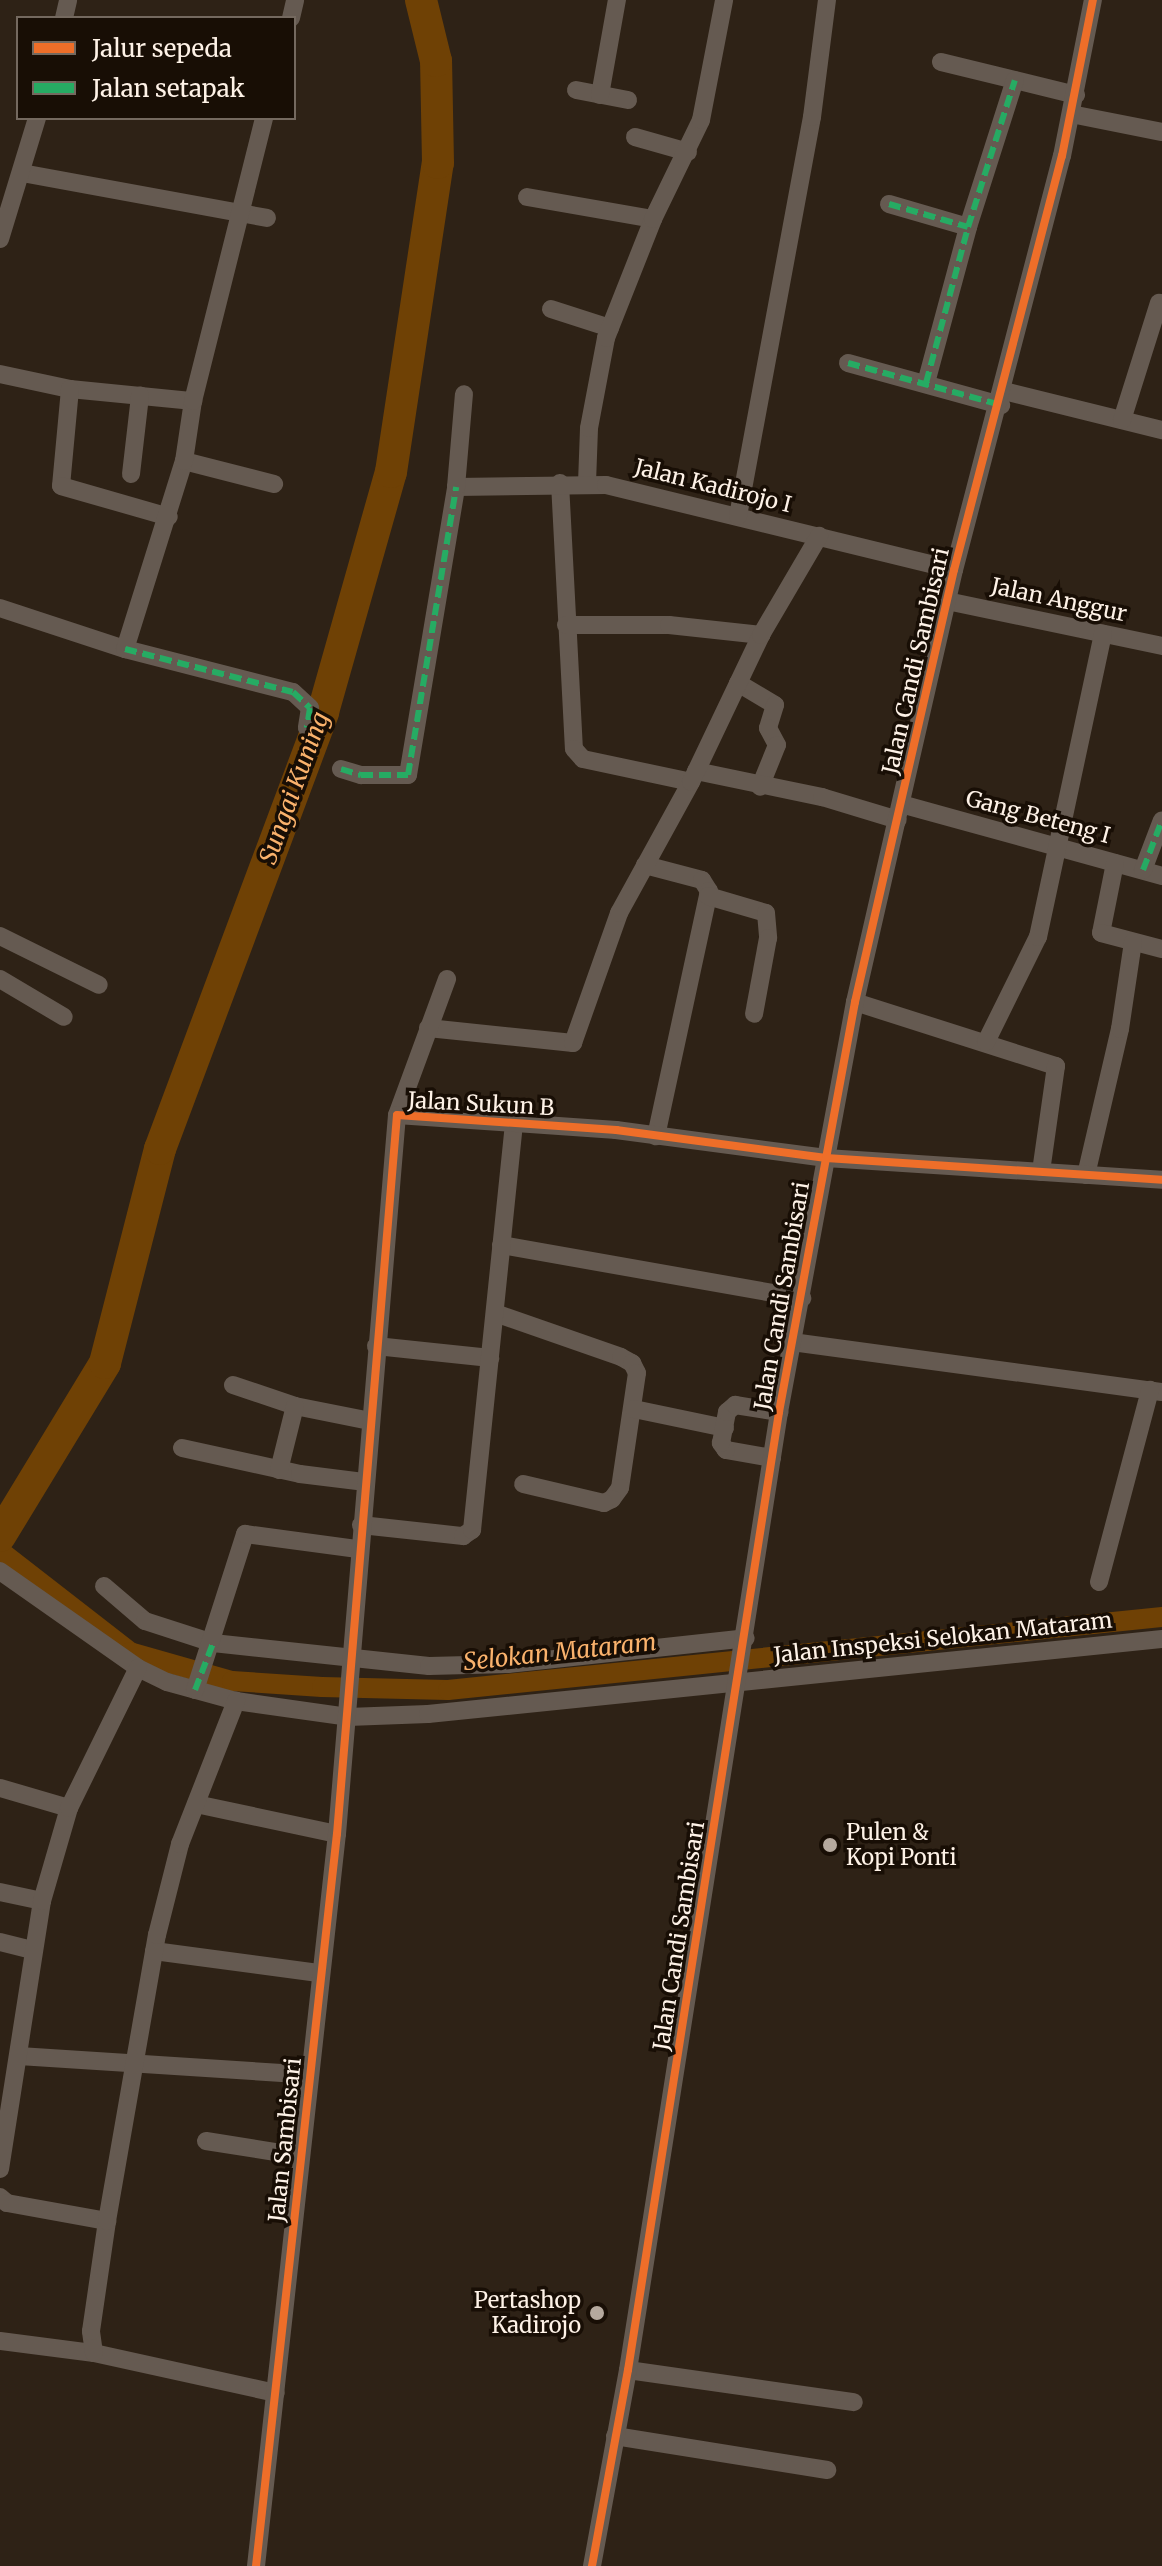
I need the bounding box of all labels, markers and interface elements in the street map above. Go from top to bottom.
legend [16,16,296,120]
text: Jalur sepeda [92,33,232,64]
text: Jalan setapak [92,73,245,104]
street label: Jalan Kadirojo I [632,454,794,518]
street label: Jalan Candi Sambisari [877,545,955,777]
street label: Jalan Anggur [989,573,1129,627]
water label: Sungai Kuning [253,708,335,868]
street label: Gang Beteng I [963,785,1113,849]
street label: Jalan Sukun B [407,1087,555,1121]
street label: Jalan Candi Sambisari [749,1180,815,1412]
street label: Jalan Inspeksi Selokan Mataram [772,1607,1114,1669]
water label: Selokan Mataram [462,1628,658,1676]
place label: Pulen & Kopi Ponti [846,1819,957,1870]
street label: Jalan Candi Sambisari [648,1820,710,2052]
marker: Pulen & Kopi Ponti [821,1836,839,1854]
street label: Jalan Sambisari [263,2057,307,2223]
place label: Pertashop Kadirojo [474,2287,581,2338]
marker: Pertashop Kadirojo [588,2304,606,2322]

